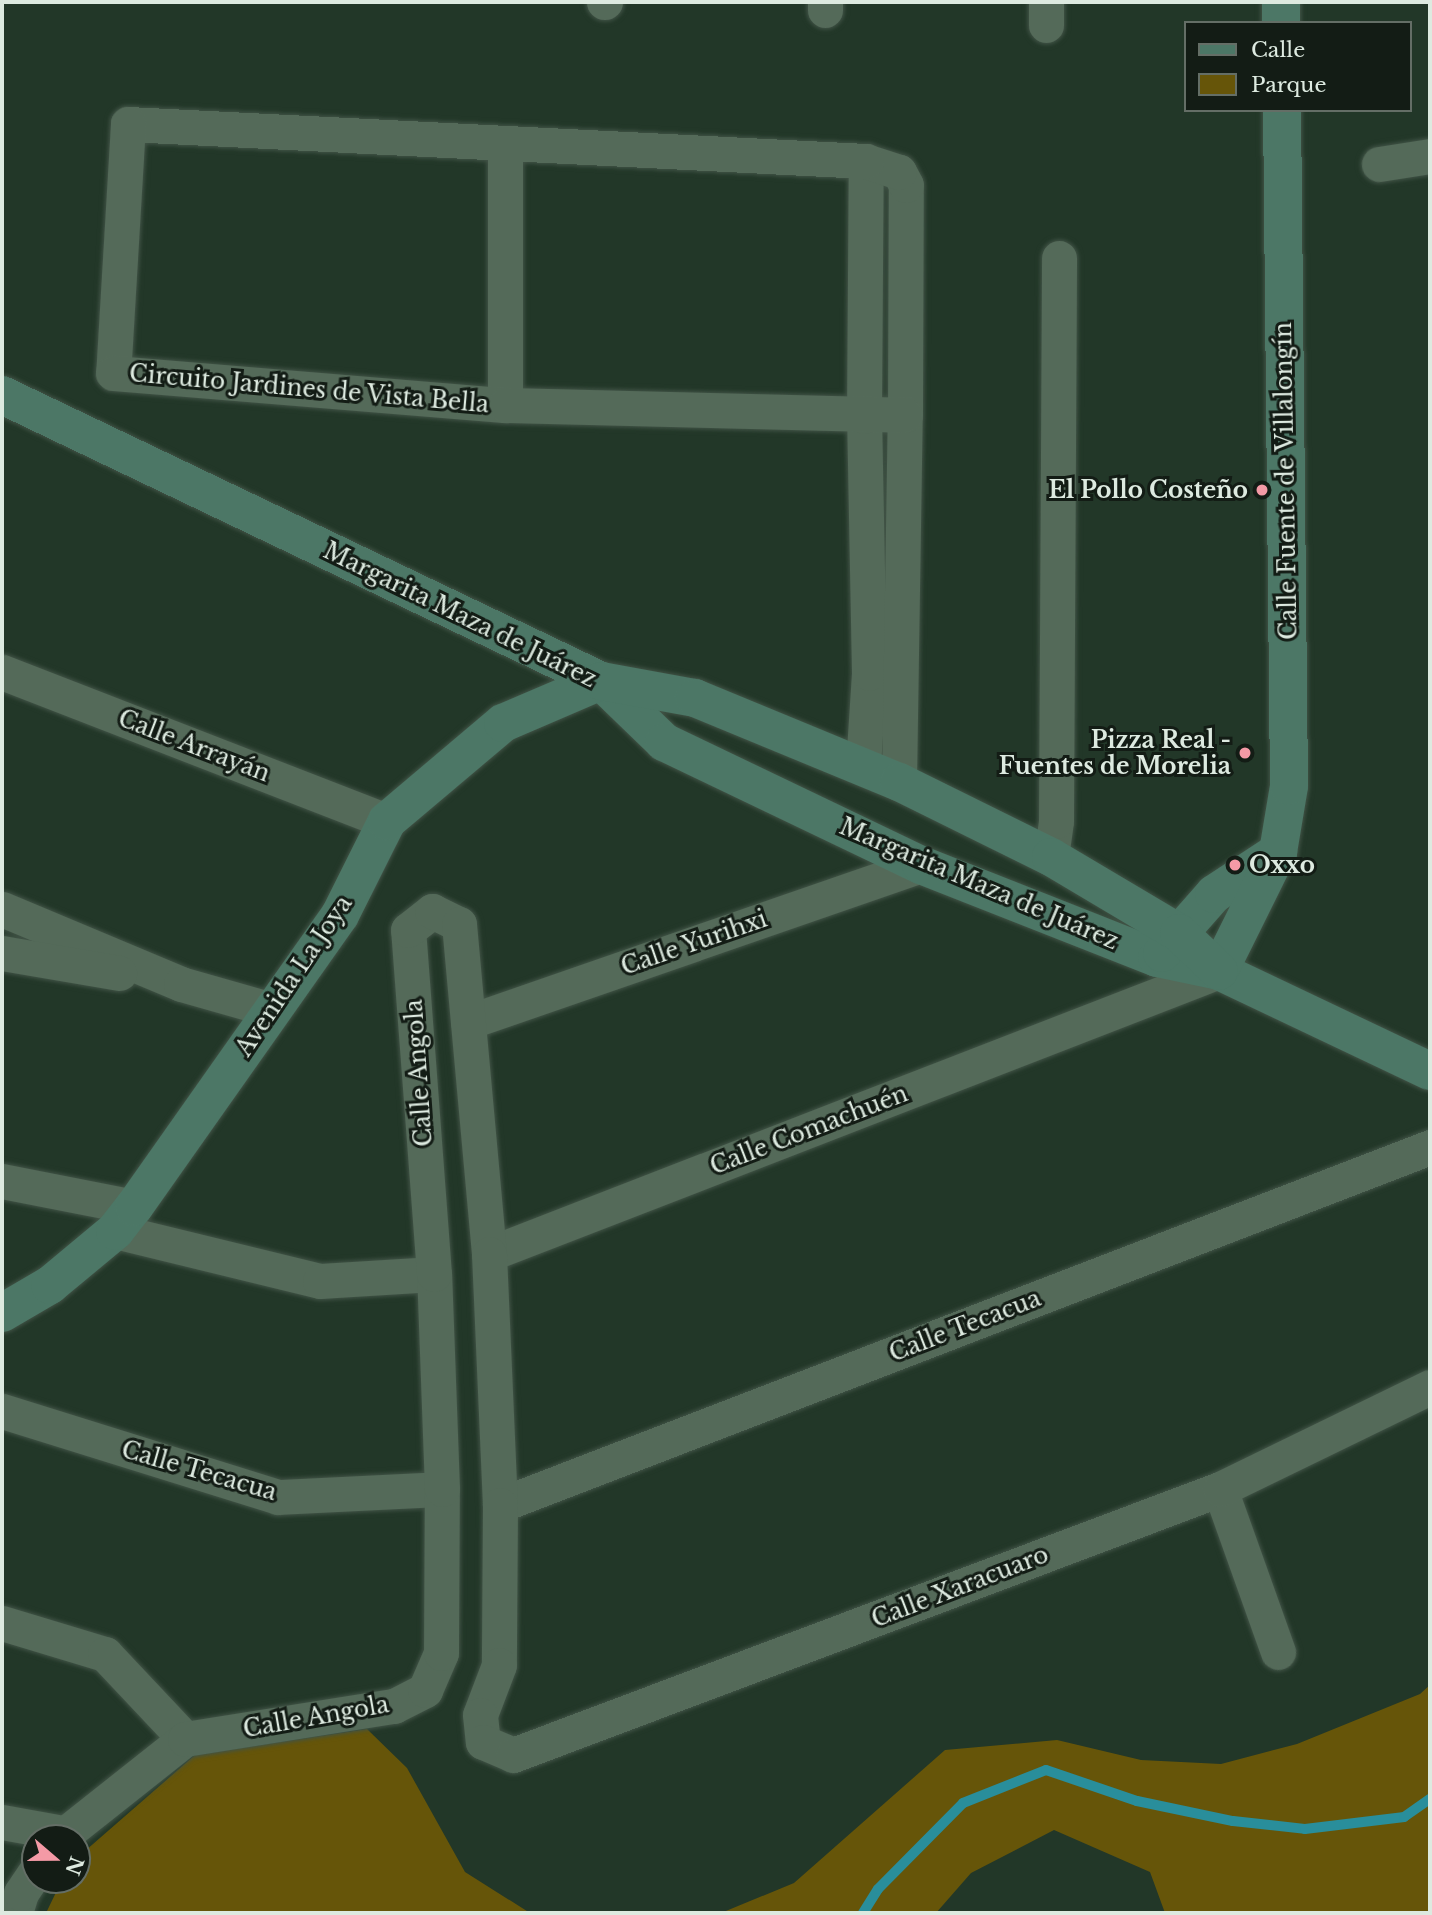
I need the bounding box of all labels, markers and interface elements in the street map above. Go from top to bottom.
legend [1184,21,1411,112]
text: Calle [1251,37,1305,63]
text: Parque [1251,72,1326,98]
street label: Calle Fuente de Villalongín [1269,321,1303,641]
street label: Circuito Jardines de Vista Bella [127,359,491,419]
place label: El Pollo Costeño [1048,476,1248,504]
marker: El Pollo Costeño [1254,482,1270,498]
street label: Margarita Maza de Juárez [319,537,601,693]
street label: Calle Arrayán [114,704,274,788]
place label: Pizza Real - Fuentes de Morelia [999,726,1231,780]
marker: Pizza Real - Fuentes de Morelia [1237,745,1253,761]
street label: Margarita Maza de Juárez [835,813,1123,955]
place label: Oxxo [1249,851,1315,879]
marker: Oxxo [1227,857,1243,873]
street label: Avenida La Joya [230,890,358,1062]
street label: Calle Yurihxi [617,905,771,981]
street label: Calle Angola [400,998,438,1148]
street label: Calle Comachuén [706,1080,912,1180]
street label: Calle Tecacua [885,1284,1045,1368]
street label: Calle Tecacua [118,1436,280,1506]
street label: Calle Xaracuaro [868,1541,1052,1633]
street label: Calle Angola [241,1691,391,1743]
north arrow [21,1824,91,1894]
text: N [60,1853,88,1878]

